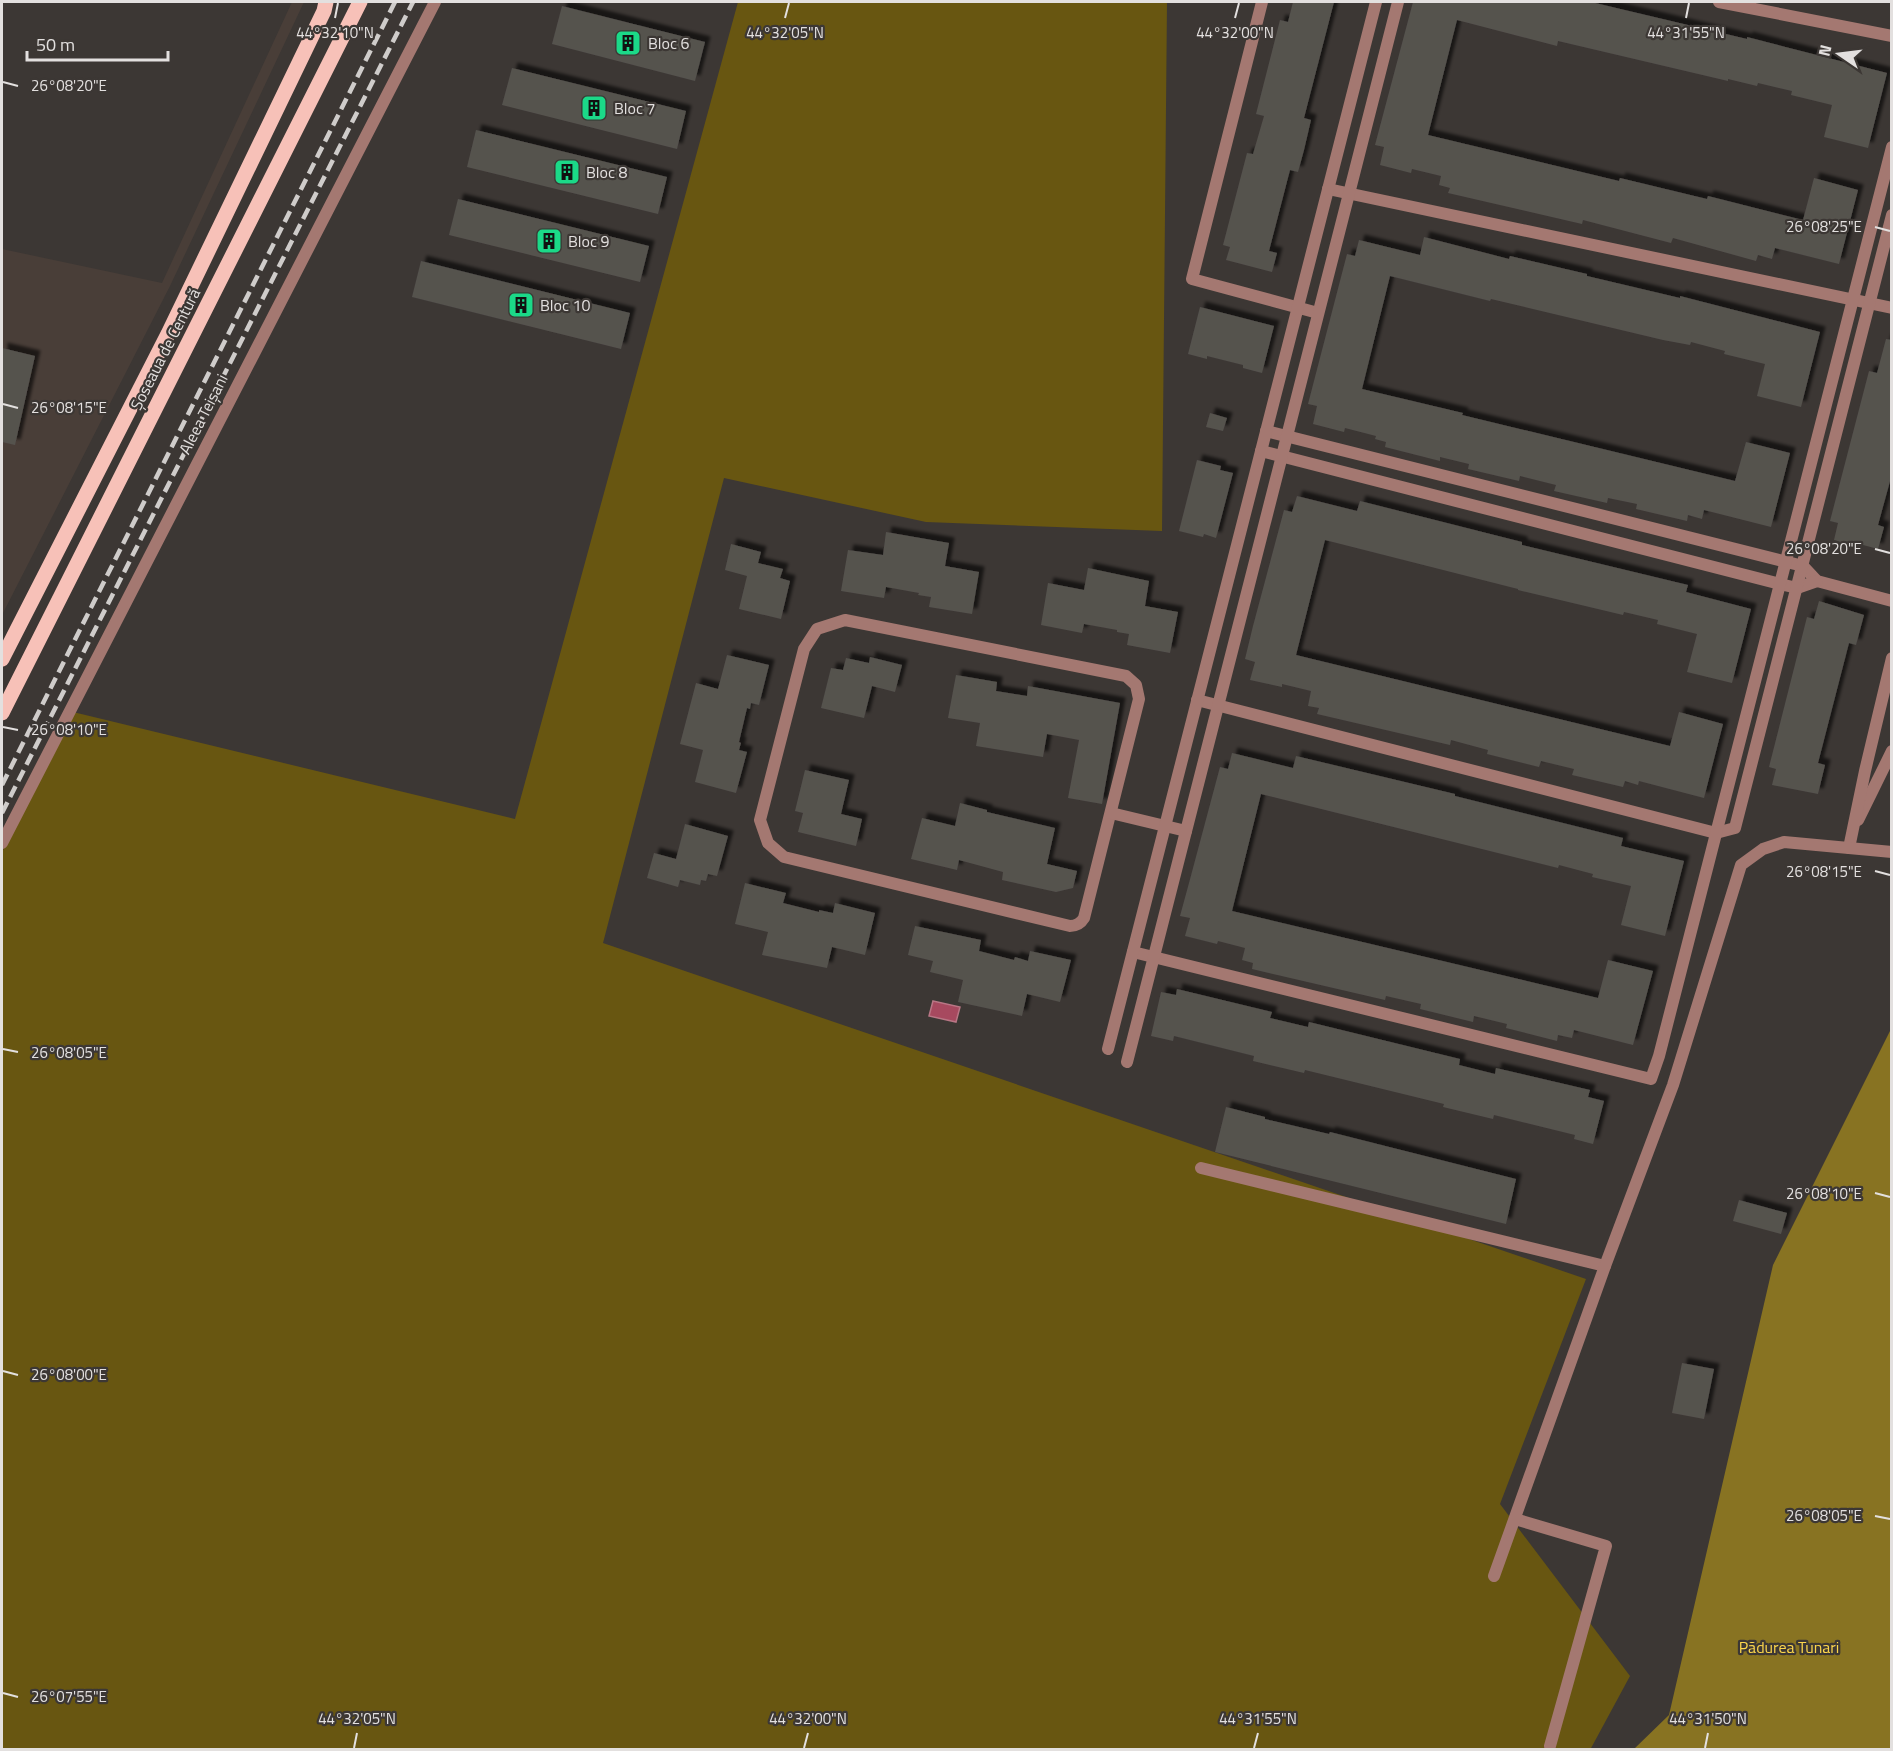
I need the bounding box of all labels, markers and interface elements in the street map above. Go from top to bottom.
text: 44°32'10"N [296,21,374,44]
text: 44°32'05"N [746,21,824,44]
text: 44°32'00"N [1196,21,1274,44]
text: 44°31'55"N [1647,21,1725,44]
scale bar [27,24,168,62]
north arrow [1809,24,1869,84]
building icon: Bloc 6 [613,28,643,58]
text: 50 m [36,31,75,58]
place label: Bloc 6 [648,31,689,55]
text: N [1811,42,1837,59]
text: 26°08'20"E [31,74,107,97]
building icon: Bloc 7 [579,93,609,123]
place label: Bloc 7 [614,96,655,120]
building icon: Bloc 8 [552,157,582,187]
place label: Bloc 8 [586,160,627,184]
text: 26°08'25"E [1786,215,1862,238]
building icon: Bloc 9 [534,226,564,256]
place label: Bloc 9 [568,229,609,253]
street label: Șoseaua de Centură [124,284,206,414]
building icon: Bloc 10 [506,290,536,320]
place label: Bloc 10 [540,293,590,317]
street label: Aleea Teișani [173,370,233,458]
text: 26°08'15"E [31,396,107,419]
text: 26°08'20"E [1786,537,1862,560]
text: 26°08'10"E [31,718,107,741]
text: 26°08'15"E [1786,860,1862,883]
text: 26°08'05"E [31,1041,107,1064]
text: 26°08'10"E [1786,1182,1862,1205]
text: 26°08'00"E [31,1363,107,1386]
text: 26°08'05"E [1786,1504,1862,1527]
park label: Pădurea Tunari [1739,1635,1839,1659]
text: 26°07'55"E [31,1685,107,1708]
text: 44°32'05"N [318,1707,396,1730]
text: 44°32'00"N [769,1707,847,1730]
text: 44°31'55"N [1219,1707,1297,1730]
text: 44°31'50"N [1669,1707,1747,1730]

